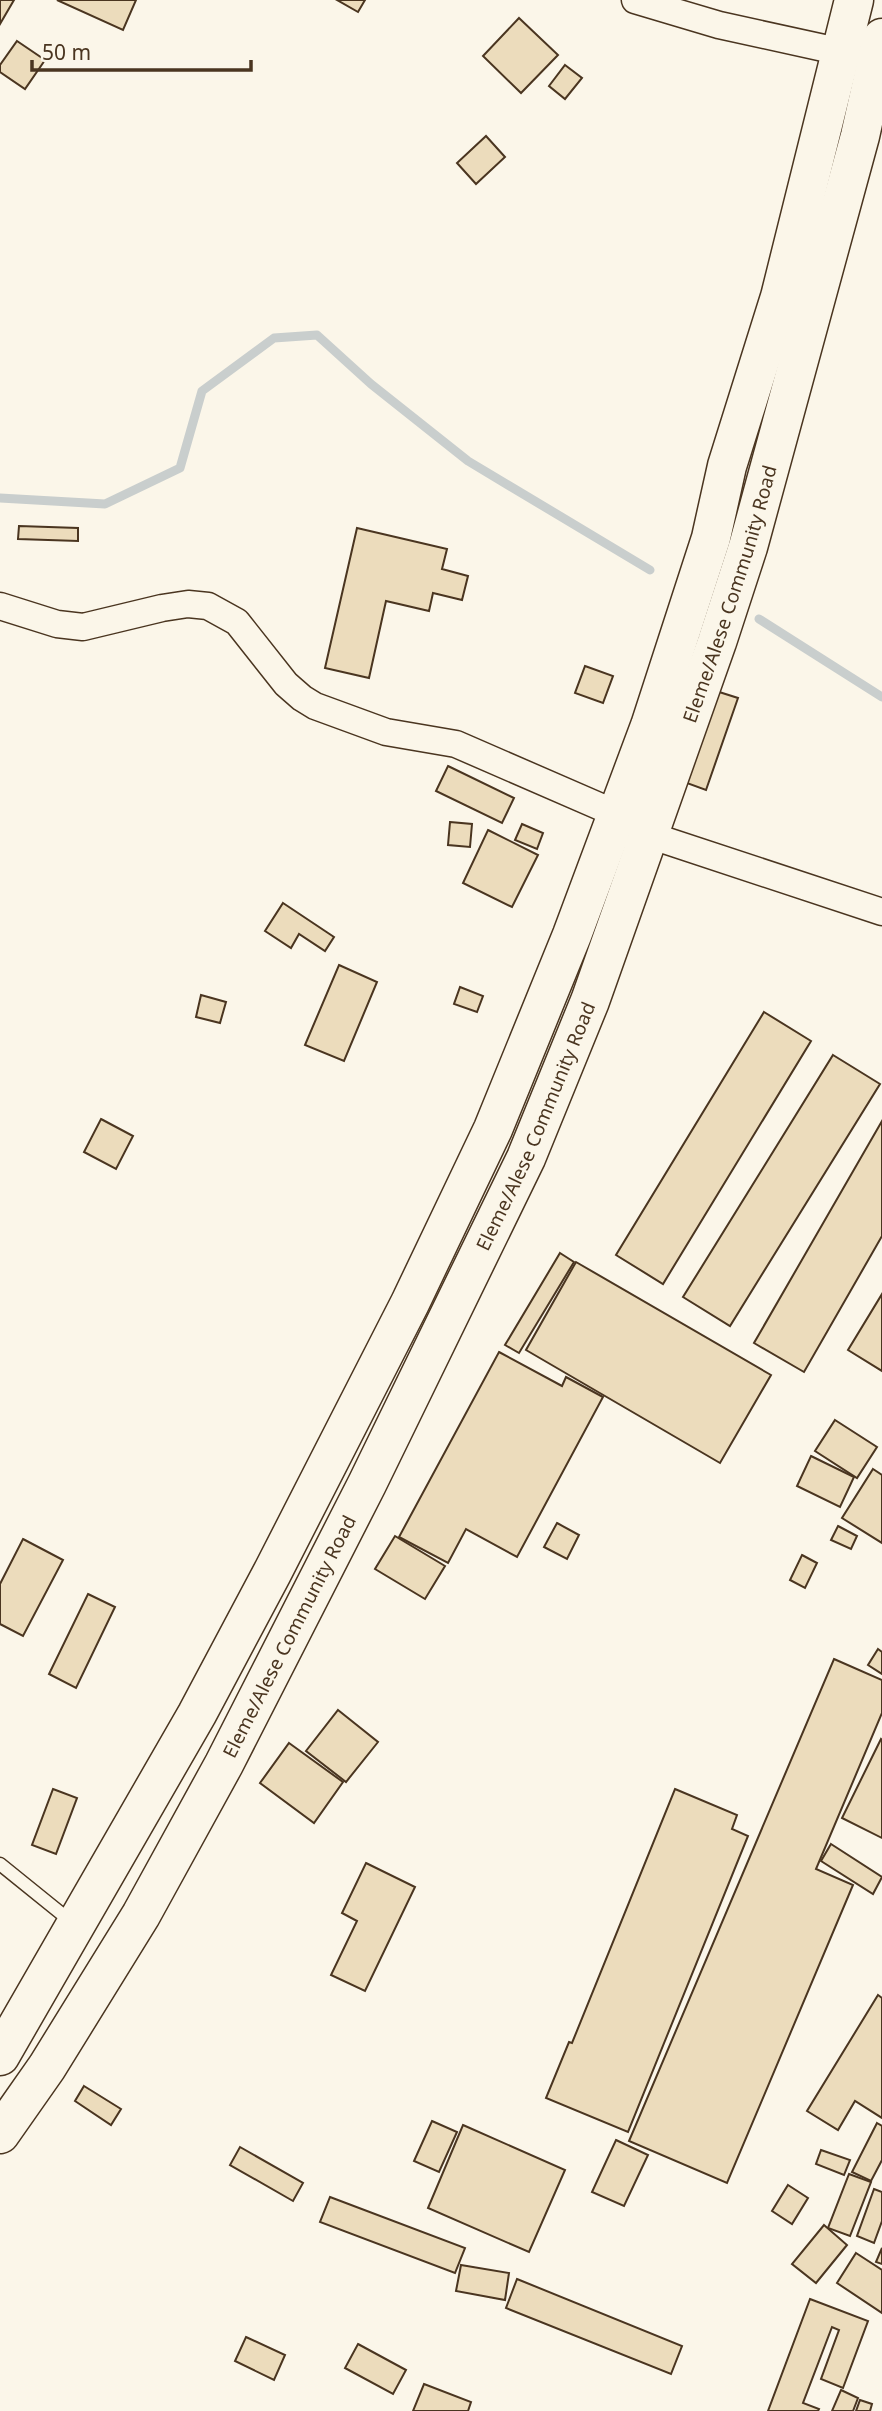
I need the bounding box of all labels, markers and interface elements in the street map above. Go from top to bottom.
scale bar [32,28,250,72]
text: 50 m [42,38,91,66]
street label: Eleme/Alese Community Road [676,462,783,726]
street label: Eleme/Alese Community Road [470,998,601,1255]
street label: Eleme/Alese Community Road [216,1511,362,1762]

